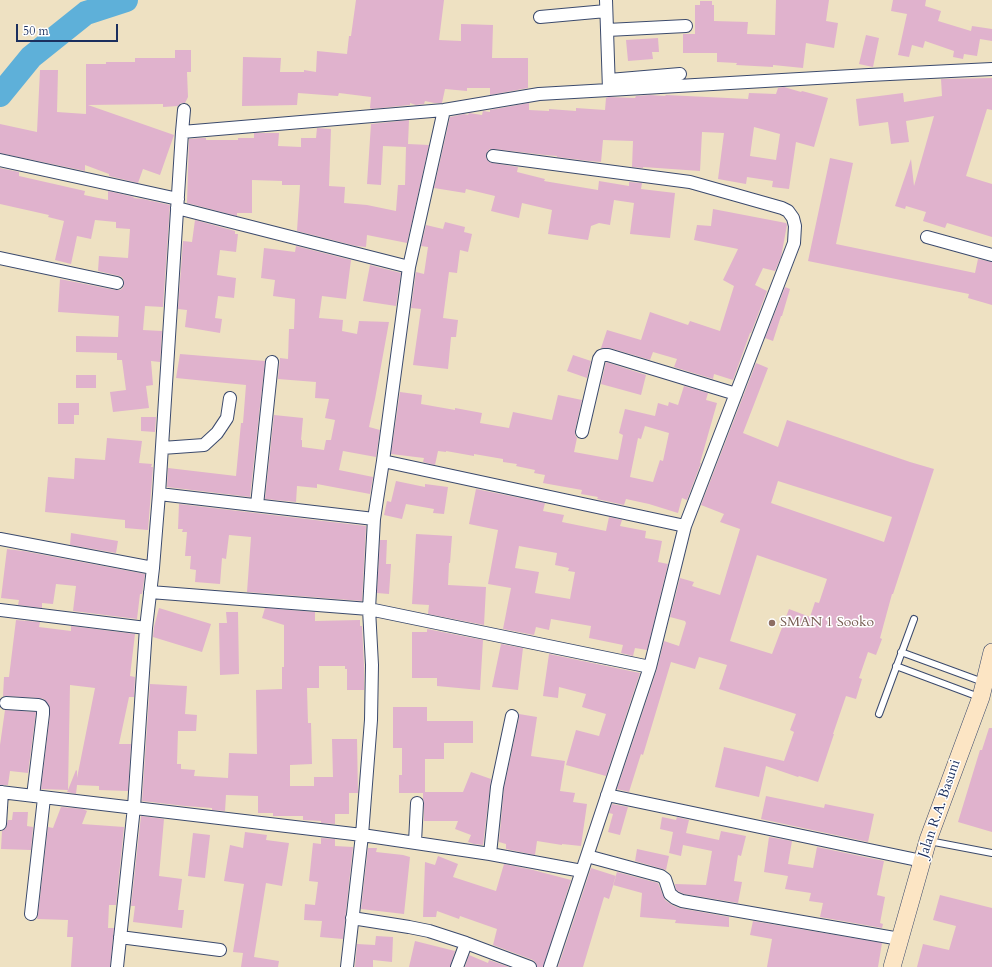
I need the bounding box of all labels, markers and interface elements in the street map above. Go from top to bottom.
scale bar [18,16,120,42]
text: 50 m [23,23,49,39]
place label: SMAN 1 Sooko [780,615,874,631]
marker: SMAN 1 Sooko [767,618,777,628]
street label: Jalan R.A. Basuni [915,758,965,860]

